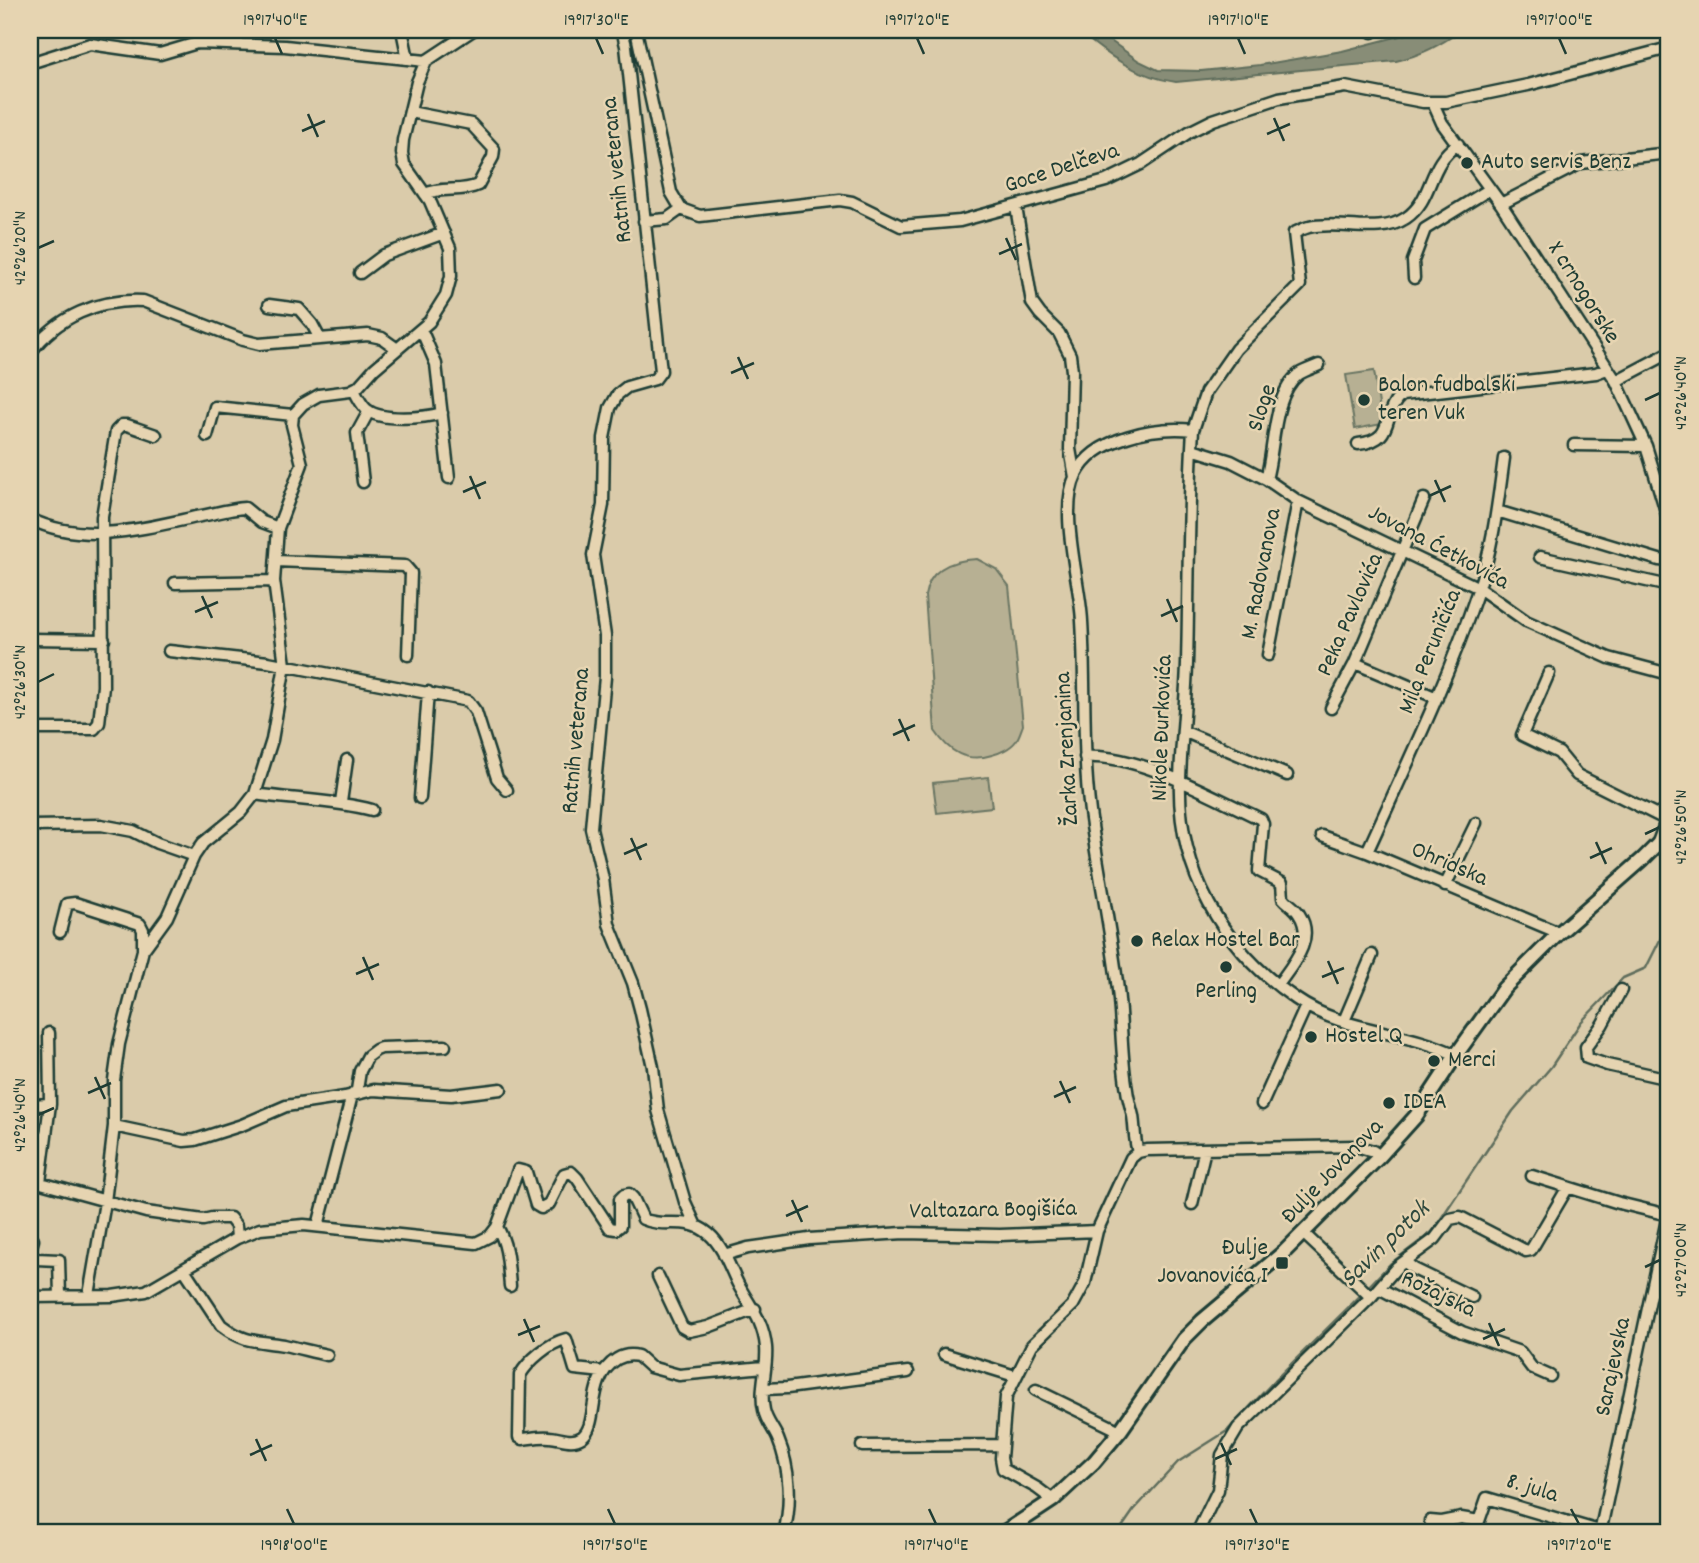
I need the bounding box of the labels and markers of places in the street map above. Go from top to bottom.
place label: Auto servis Benz [1481,146,1631,180]
marker: Auto servis Benz [1459,155,1475,171]
place label: Balon fudbalski teren Vuk [1378,369,1515,431]
marker: Balon fudbalski teren Vuk [1356,392,1372,408]
place label: Relax Hostel Bar [1151,924,1300,958]
marker: Relax Hostel Bar [1129,933,1145,949]
marker: Perling [1218,959,1234,975]
place label: Perling [1195,975,1257,1009]
place label: Hostel Q [1325,1020,1403,1054]
marker: Hostel Q [1303,1029,1319,1045]
place label: Merci [1448,1044,1496,1078]
marker: Merci [1426,1053,1442,1069]
place label: IDEA [1403,1086,1447,1120]
marker: IDEA [1381,1095,1397,1111]
place label: Đulje Jovanovića I [1157,1232,1269,1294]
marker: Đulje Jovanovića I [1274,1255,1290,1271]

